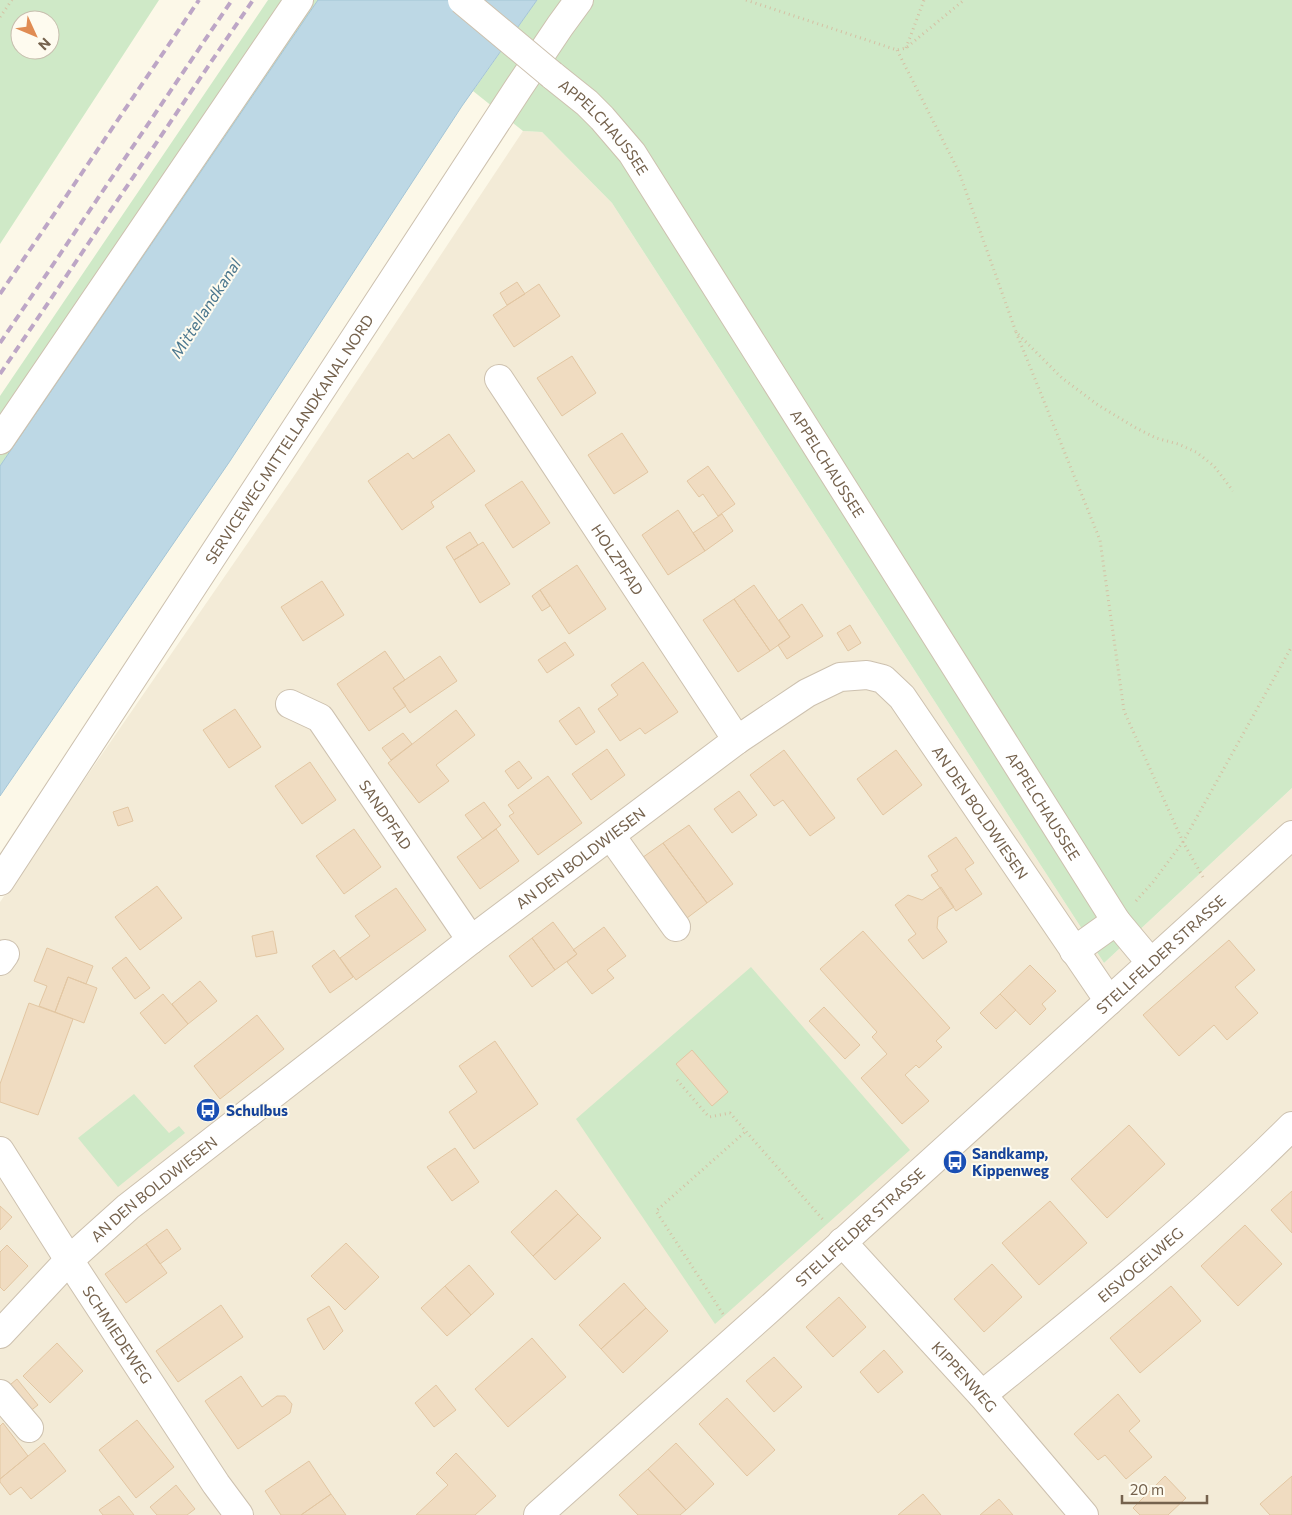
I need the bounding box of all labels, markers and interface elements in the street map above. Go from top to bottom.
north arrow [10,10,60,60]
text: N [35,35,54,54]
street label: APPELCHAUSSEE [556,75,652,178]
water label: Mittellandkanal [166,254,245,361]
street label: SERVICEWEG MITTELLANDKANAL NORD [201,311,377,567]
street label: APPELCHAUSSEE [787,406,868,521]
street label: HOLZPFAD [588,521,648,598]
street label: AN DEN BOLDWIESEN [929,742,1032,882]
street label: APPELCHAUSSEE [1003,749,1084,863]
street label: SANDPFAD [356,776,416,853]
street label: AN DEN BOLDWIESEN [512,803,649,912]
street label: STELLFELDER STRASSE [1092,891,1229,1017]
bus stop icon: Schulbus [195,1097,221,1123]
place label: Schulbus [226,1101,288,1119]
street label: AN DEN BOLDWIESEN [87,1132,221,1245]
place label: Sandkamp, Kippenweg [972,1144,1049,1179]
bus stop icon: Sandkamp, Kippenweg [942,1149,968,1175]
street label: STELLFELDER STRASSE [791,1163,928,1290]
street label: EISVOGELWEG [1094,1223,1186,1306]
street label: SCHMIEDEWEG [79,1282,156,1387]
street label: KIPPENWEG [928,1338,1001,1415]
scale bar [1122,1472,1207,1504]
text: 20 m [1130,1480,1164,1498]

